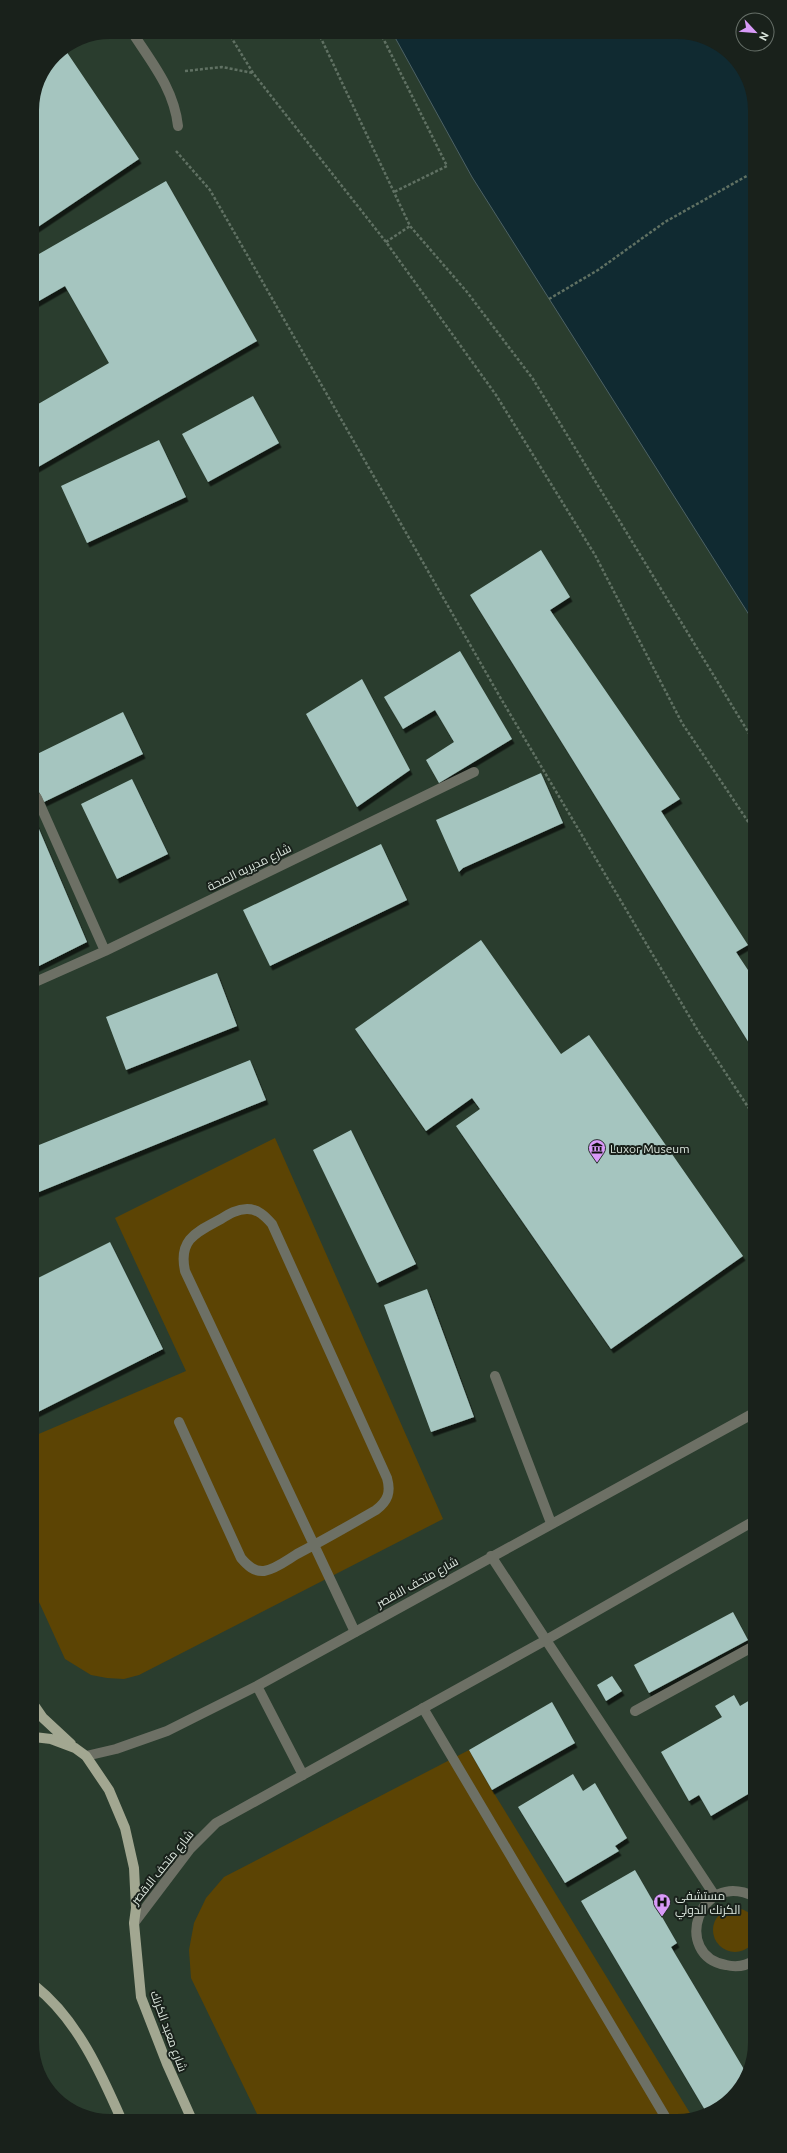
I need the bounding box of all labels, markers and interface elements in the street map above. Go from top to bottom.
north arrow [735,12,775,52]
text: N [757,30,771,43]
street label: شارع مديريه الصحة [205,841,294,895]
museum icon: Luxor Museum [587,1138,607,1163]
place label: Luxor Museum [610,1142,690,1155]
street label: شارع متحف الاقصر [373,1554,461,1612]
street label: شارع متحف الاقصر [128,1827,197,1909]
place label: مستشفى الكرنك الدولي [675,1889,741,1920]
hospital icon: مستشفى الكرنك الدولي [652,1892,672,1917]
street label: شارع معبد الكرنك [146,1989,190,2074]

